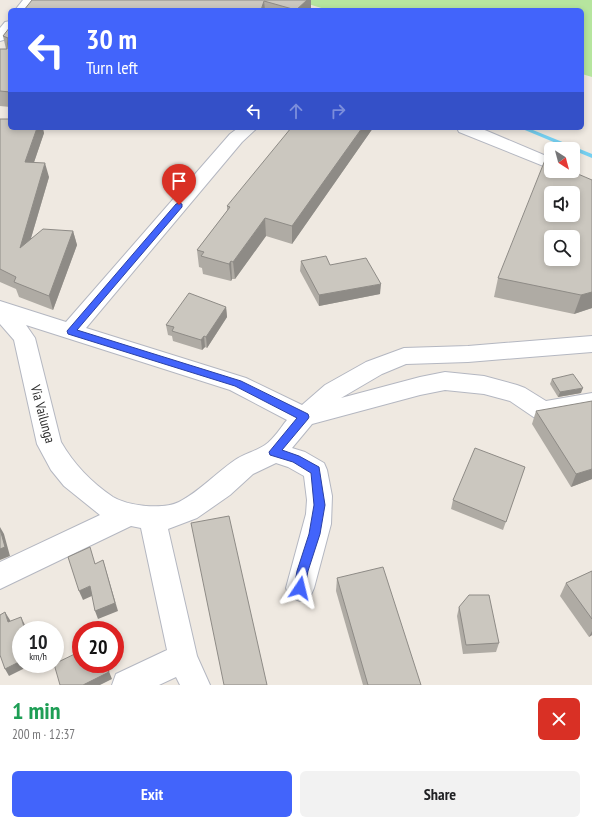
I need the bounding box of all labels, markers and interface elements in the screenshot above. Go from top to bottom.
text: 30 m [86,20,137,57]
icon: left [20,24,72,76]
text: Turn left [86,56,138,79]
icon: left [243,100,265,122]
icon: ahead [285,100,307,122]
icon: right [327,100,349,122]
north arrow [544,142,580,178]
map controls [544,142,580,266]
pin [162,164,196,205]
icon: arrive [168,170,190,192]
button: sound [544,186,580,222]
button: search [544,230,580,266]
street label: Via Vailunga [26,382,59,445]
position arrow [279,567,321,609]
speed limit sign: 20 [72,621,124,673]
text: 10 [28,629,48,655]
text: km/h [29,650,47,663]
text: 1 min [12,695,60,726]
button: close [538,698,580,740]
text: 200 m · 12:37 [12,726,75,743]
button: Exit [12,771,292,817]
button: Share [300,771,580,817]

